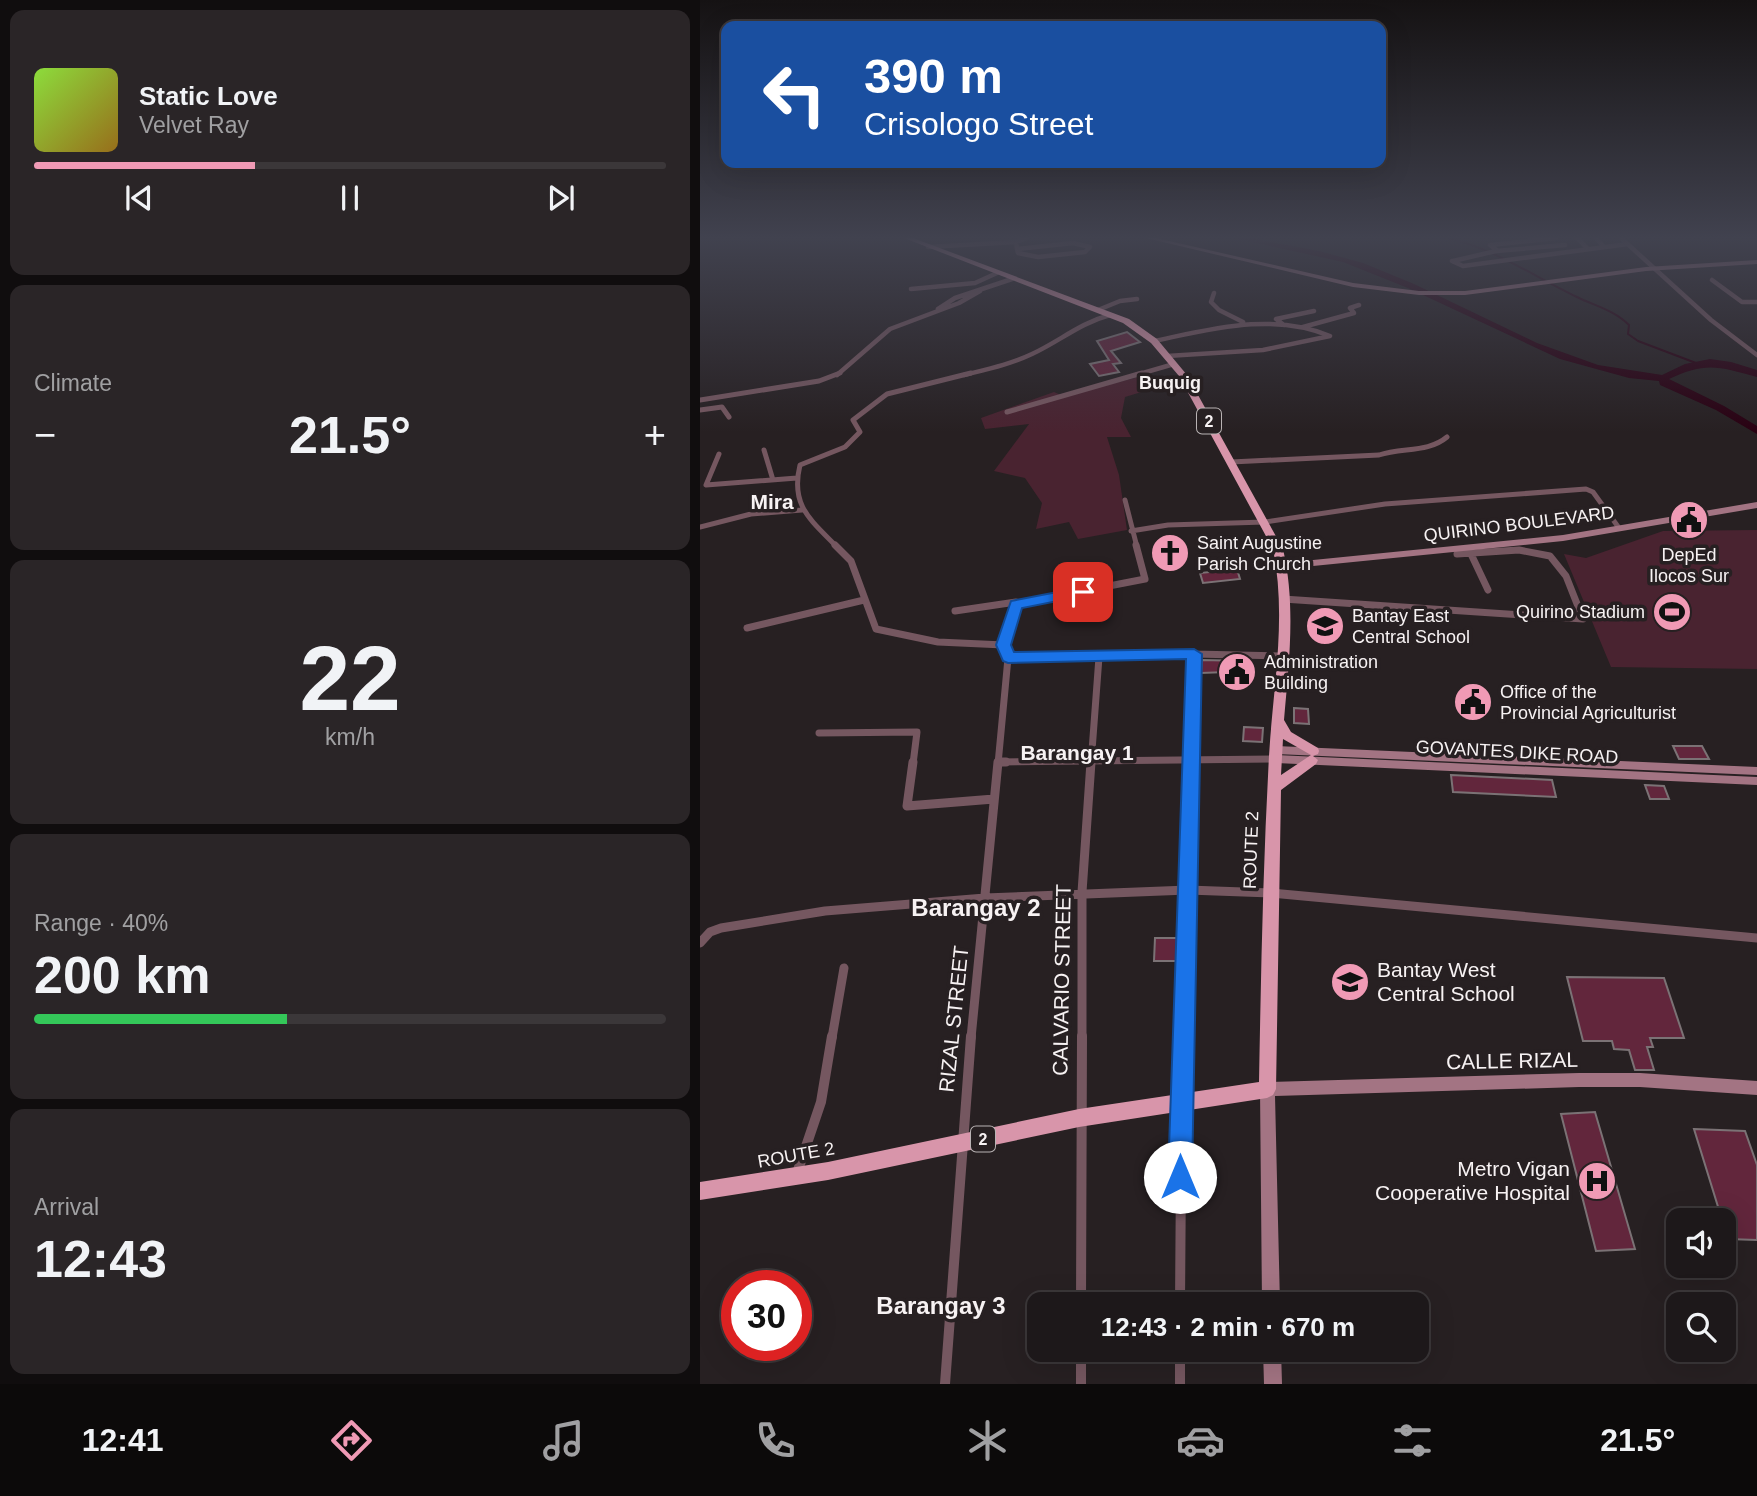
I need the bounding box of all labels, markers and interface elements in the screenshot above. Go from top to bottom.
icon: left [749,49,840,140]
text: 390 m [864,49,1003,103]
text: Static Love [139,81,278,111]
text: Crisologo Street [864,106,1093,142]
text: Velvet Ray [139,112,249,138]
icon: previous [120,179,158,217]
icon: pause [331,179,369,217]
icon: next [542,179,580,217]
text: Climate [34,370,112,396]
district label: Buquig [1139,373,1201,393]
text: 21.5° [289,406,411,464]
road number: 2 [1197,408,1221,434]
text: − [34,414,56,456]
text: + [644,414,666,456]
district label: Mira [750,490,794,513]
public building icon: DepEd Ilocos Sur [1668,499,1710,541]
street label: QUIRINO BOULEVARD [1423,502,1615,546]
church icon: Saint Augustine Parish Church [1149,532,1191,574]
place label: Saint Augustine Parish Church [1197,533,1322,574]
place label: DepEd Ilocos Sur [1649,545,1729,586]
pin [1053,562,1113,622]
icon: arrive [1064,573,1102,611]
sports icon: Quirino Stadium [1651,591,1693,633]
place label: Quirino Stadium [1516,602,1645,622]
school or university icon: Bantay East Central School [1304,605,1346,647]
place label: Bantay East Central School [1352,606,1470,647]
text: 22 [299,628,401,729]
public building icon: Administration Building [1216,651,1258,693]
place label: Administration Building [1264,652,1378,693]
public building icon: Office of the Provincial Agriculturist [1452,681,1494,723]
place label: Office of the Provincial Agriculturist [1500,682,1676,723]
text: km/h [325,724,375,750]
street label: GOVANTES DIKE ROAD [1415,737,1619,767]
district label: Barangay 1 [1020,741,1134,764]
street label: ROUTE 2 [1240,811,1262,889]
street label: CALVARIO STREET [1048,884,1075,1076]
district label: Barangay 2 [911,894,1041,921]
text: Range · 40% [34,910,168,936]
street label: RIZAL STREET [934,944,973,1093]
text: 200 km [34,946,210,1004]
place label: Bantay West Central School [1377,958,1515,1005]
school or university icon: Bantay West Central School [1329,961,1371,1003]
street label: CALLE RIZAL [1446,1048,1578,1073]
road number: 2 [971,1126,995,1152]
street label: ROUTE 2 [756,1138,836,1172]
position arrow [1143,1140,1217,1214]
place label: Metro Vigan Cooperative Hospital [1375,1157,1570,1204]
hospital icon: Metro Vigan Cooperative Hospital [1576,1160,1618,1202]
text: Arrival [34,1194,99,1220]
map controls [1666,1208,1736,1362]
button: sound [1666,1208,1736,1278]
text: 12:43 [34,1230,167,1288]
speed limit sign: 30 [721,1270,812,1361]
district label: Barangay 3 [876,1292,1006,1319]
button: search [1666,1292,1736,1362]
text: 12:43 · 2 min · 670 m [1101,1312,1355,1342]
icon: directions [327,1416,376,1465]
icon: music [539,1416,588,1465]
icon: phone [751,1416,800,1465]
icon: climate [963,1416,1012,1465]
icon: car [1176,1416,1225,1465]
icon: filters [1388,1416,1437,1465]
text: 12:41 [82,1422,163,1458]
text: 21.5° [1600,1422,1675,1458]

